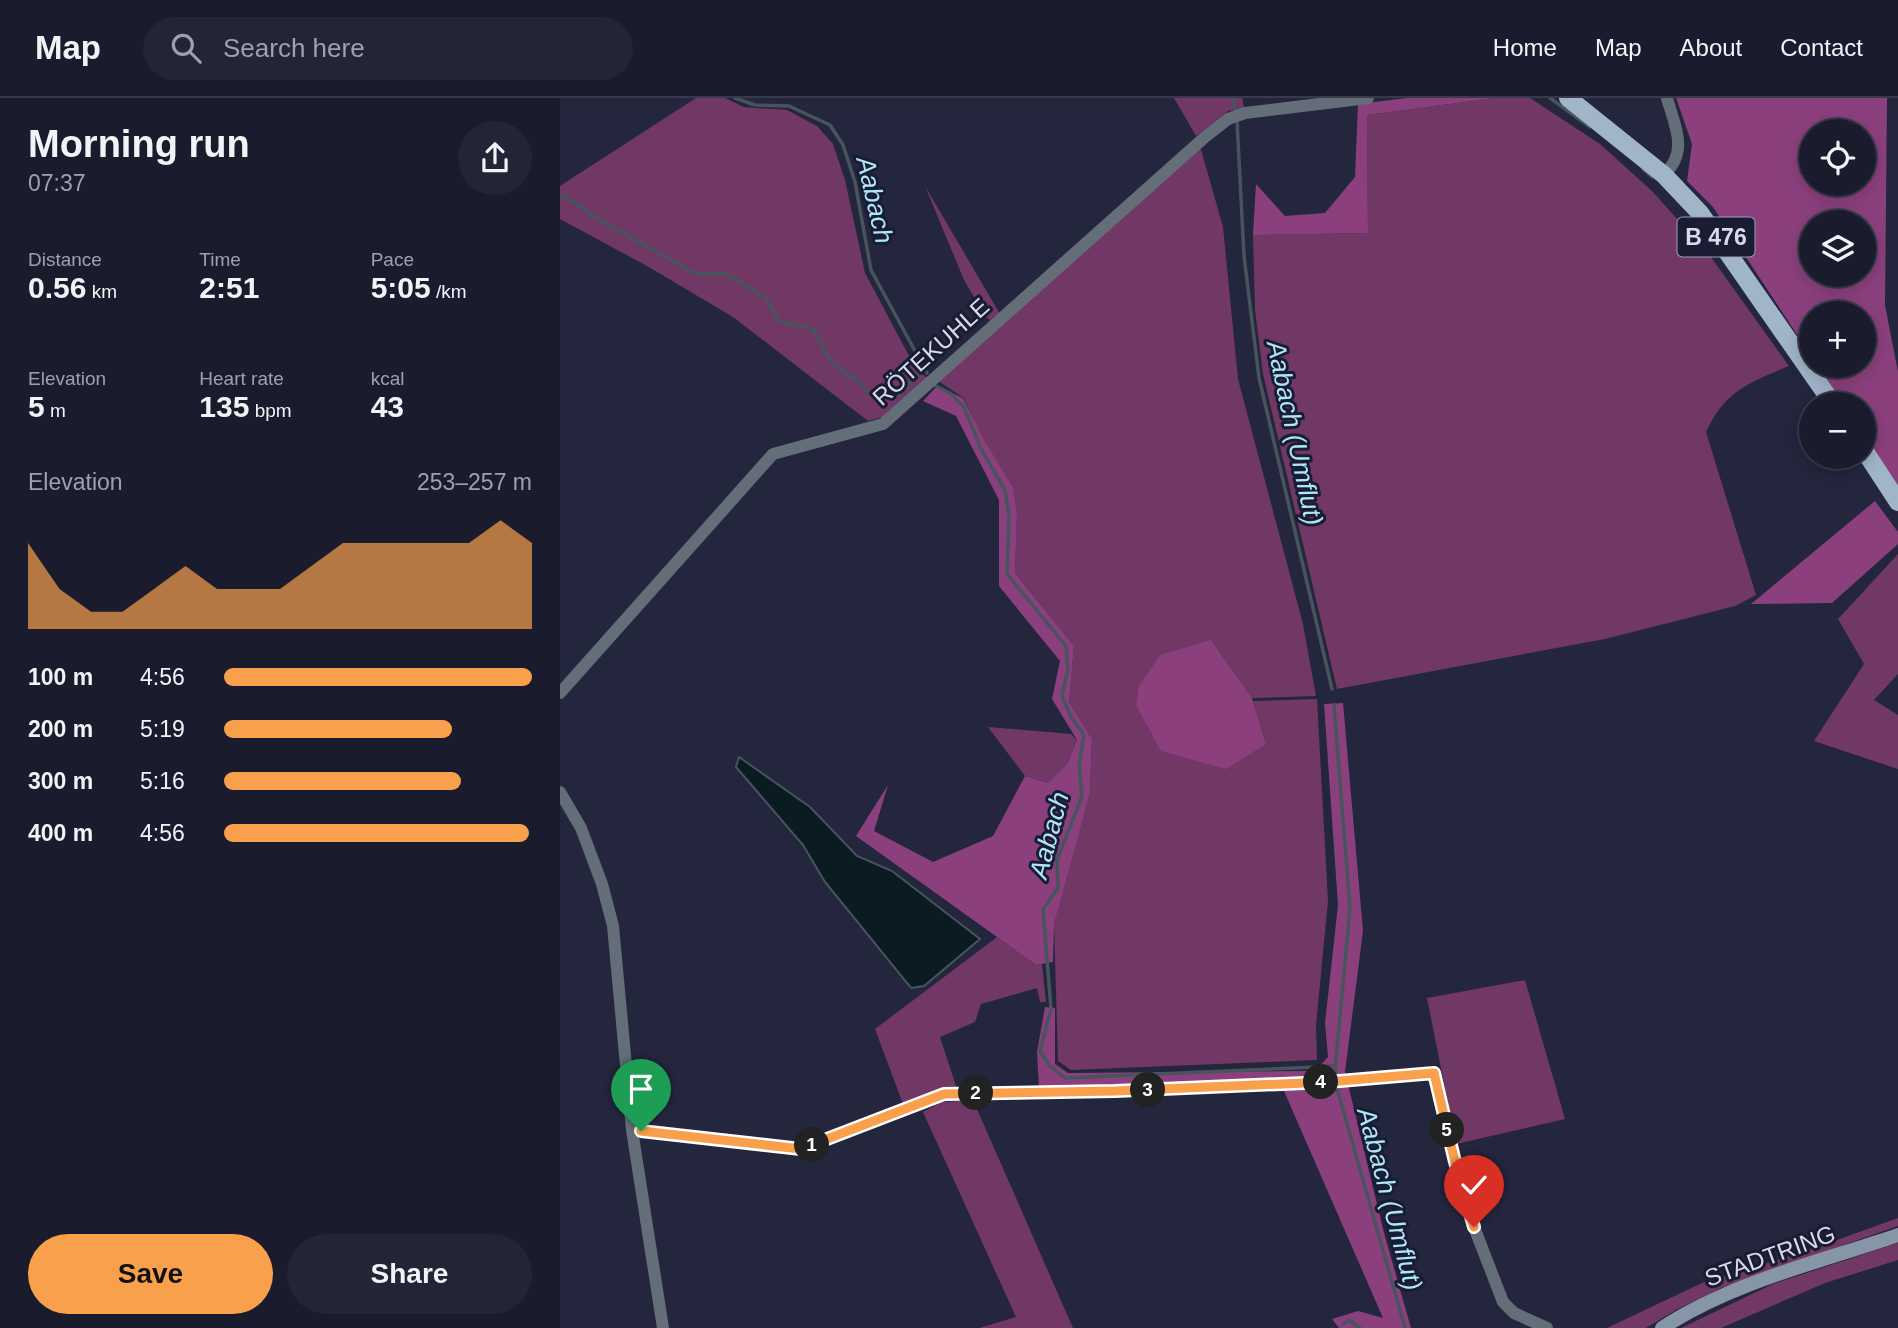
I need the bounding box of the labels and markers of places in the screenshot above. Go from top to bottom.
pin [611,1059,671,1131]
pin: 4 [1304,1065,1338,1100]
pin: 3 [1130,1072,1166,1108]
pin: 2 [958,1076,994,1110]
pin: 5 [1430,1112,1464,1148]
pin: 1 [794,1128,830,1162]
pin [1444,1155,1504,1227]

